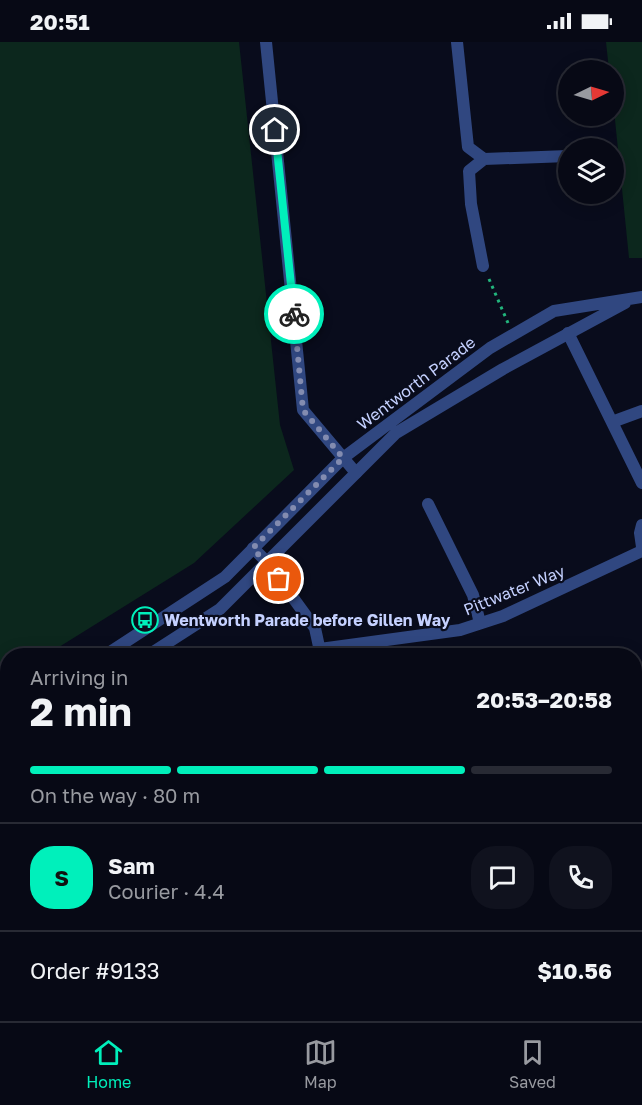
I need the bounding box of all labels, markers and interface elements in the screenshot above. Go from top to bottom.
text: 20:51 [30,8,90,35]
north arrow [558,60,624,126]
map controls [558,60,624,204]
pin [249,104,300,155]
icon: home [258,113,291,146]
button: layers [558,138,624,204]
courier [264,284,324,344]
icon: bike [278,298,311,331]
street label: Wentworth Parade [353,332,479,434]
pin [253,553,304,604]
street label: Pittwater Way [460,561,568,619]
icon: bag [262,562,295,595]
bus stop icon: Wentworth Parade before Gillen Way [130,605,160,635]
place label: Wentworth Parade before Gillen Way [164,610,451,630]
text: Arriving in [30,665,128,689]
text: 20:53–20:58 [476,686,612,713]
text: 2 min [30,688,132,735]
text: On the way · 80 m [30,783,200,807]
button: chat [471,846,534,909]
button: phone [549,846,612,909]
text: Sam [108,852,155,879]
text: S [54,864,69,891]
text: Courier · 4.4 [108,879,225,903]
text: Order #9133 [30,957,160,984]
text: $10.56 [537,957,612,984]
tab: Home [86,1036,131,1092]
tab: Map [304,1036,337,1092]
tab: Saved [509,1036,556,1092]

